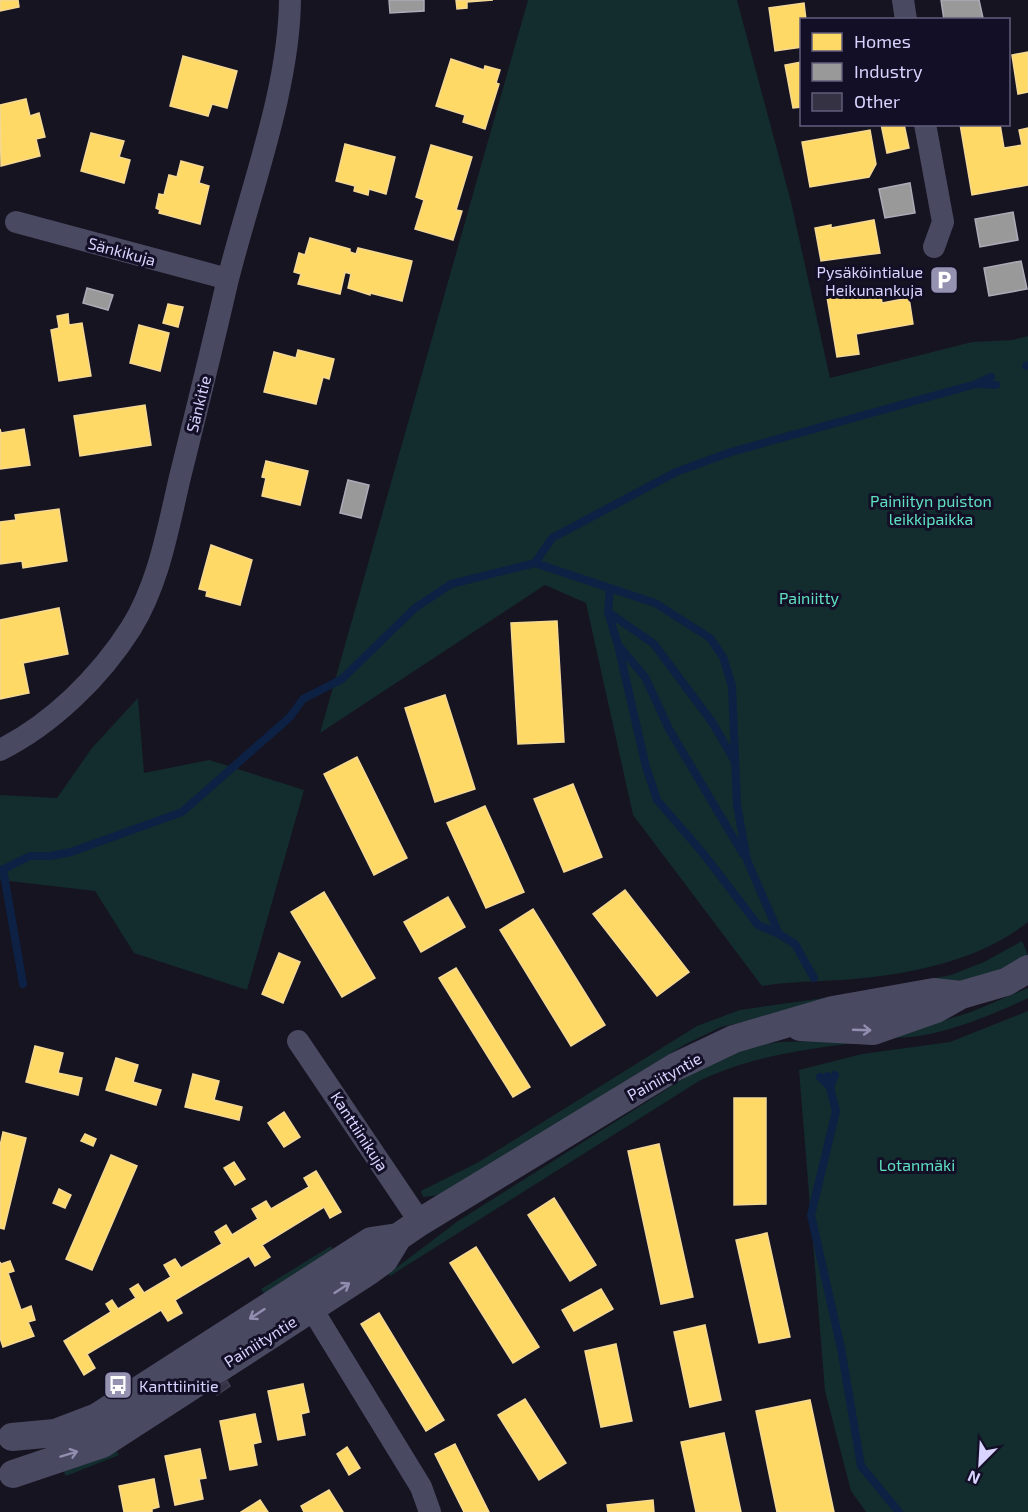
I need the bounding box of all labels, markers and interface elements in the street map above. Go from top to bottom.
legend [800,18,1010,126]
text: Homes [854,30,911,52]
text: Industry [854,60,923,82]
text: Other [854,90,900,112]
street label: Sänkikuja [86,233,158,270]
place label: Pysäköintialue Heikunankuja [817,262,923,300]
parking icon: Pysäköintialue Heikunankuja [928,264,960,296]
street label: Sänkitie [182,374,214,434]
park label: Painiityn puiston leikkipaikka [870,491,992,528]
park label: Painiitty [779,588,840,607]
one-way arrow [852,1025,872,1036]
street label: Painiityntie [624,1048,704,1104]
street label: Kanttiinikuja [326,1088,393,1175]
park label: Lotanmäki [879,1155,955,1174]
one-way arrow [333,1282,350,1294]
one-way arrow [249,1308,266,1320]
street label: Painiityntie [220,1311,300,1371]
bus stop icon: Kanttiinitie [102,1369,134,1401]
place label: Kanttiinitie [139,1376,219,1395]
north arrow [950,1434,1010,1494]
one-way arrow [59,1448,78,1459]
text: N [965,1467,983,1489]

